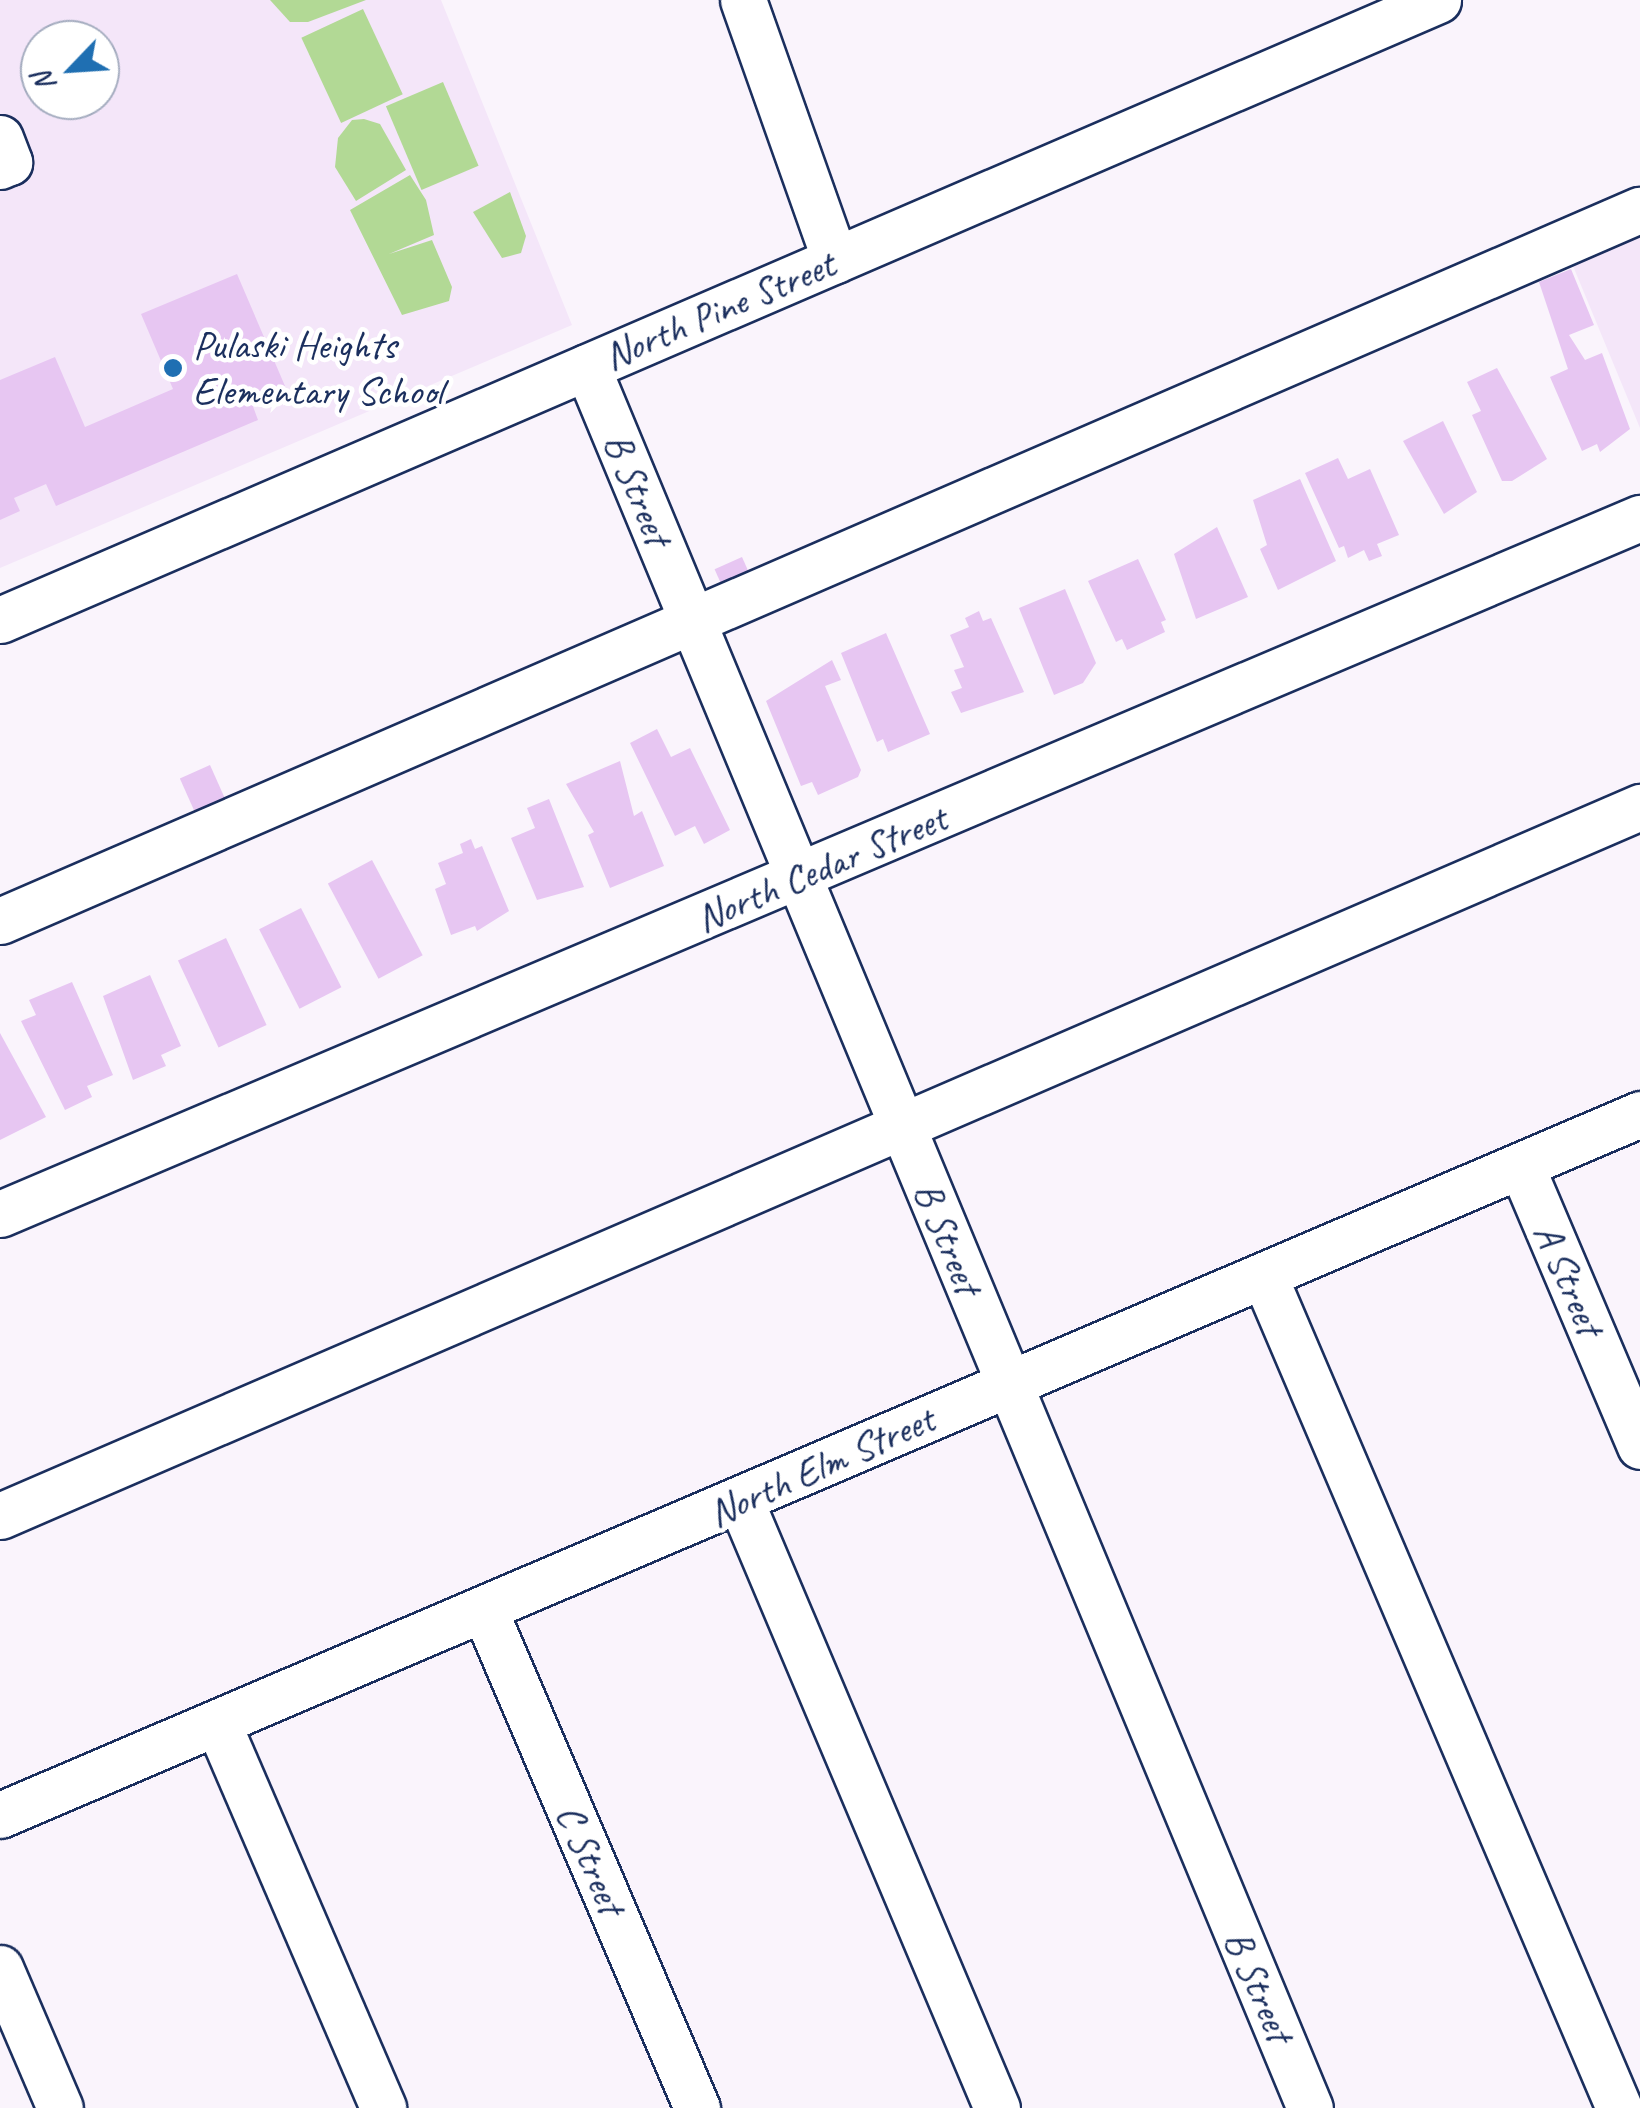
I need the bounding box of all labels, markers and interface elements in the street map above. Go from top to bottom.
north arrow [20,20,120,120]
text: N [25,67,64,97]
street label: North Pine Street [596,239,842,381]
place label: Pulaski Heights Elementary School [193,321,443,415]
marker: Pulaski Heights Elementary School [162,357,184,379]
street label: B Street [594,425,682,553]
street label: North Cedar Street [688,793,954,943]
street label: B Street [904,1174,992,1302]
street label: A Street [1524,1216,1614,1342]
street label: North Elm Street [700,1395,942,1537]
street label: C Street [546,1796,636,1922]
street label: B Street [1214,1922,1304,2050]

